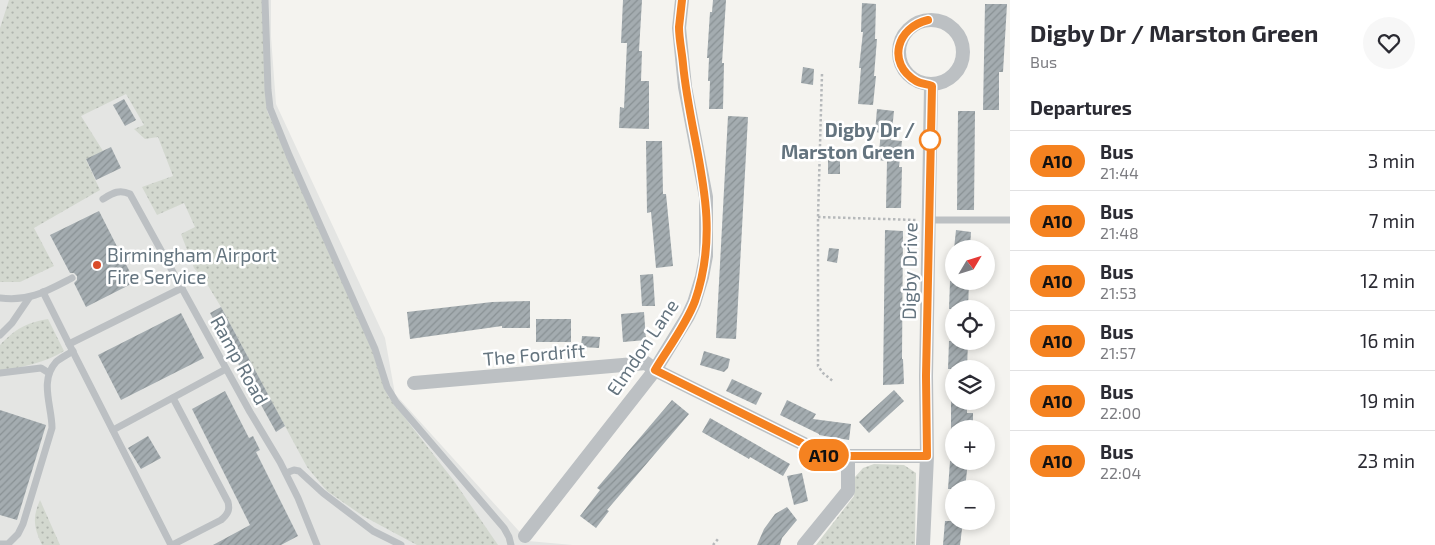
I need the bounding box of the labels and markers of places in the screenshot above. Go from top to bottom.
place label: Digby Dr / Marston Green [781,118,915,163]
marker: Digby Dr / Marston Green [919,129,941,151]
place label: Birmingham Airport Fire Service [107,243,277,288]
marker: Birmingham Airport Fire Service [91,259,103,271]

